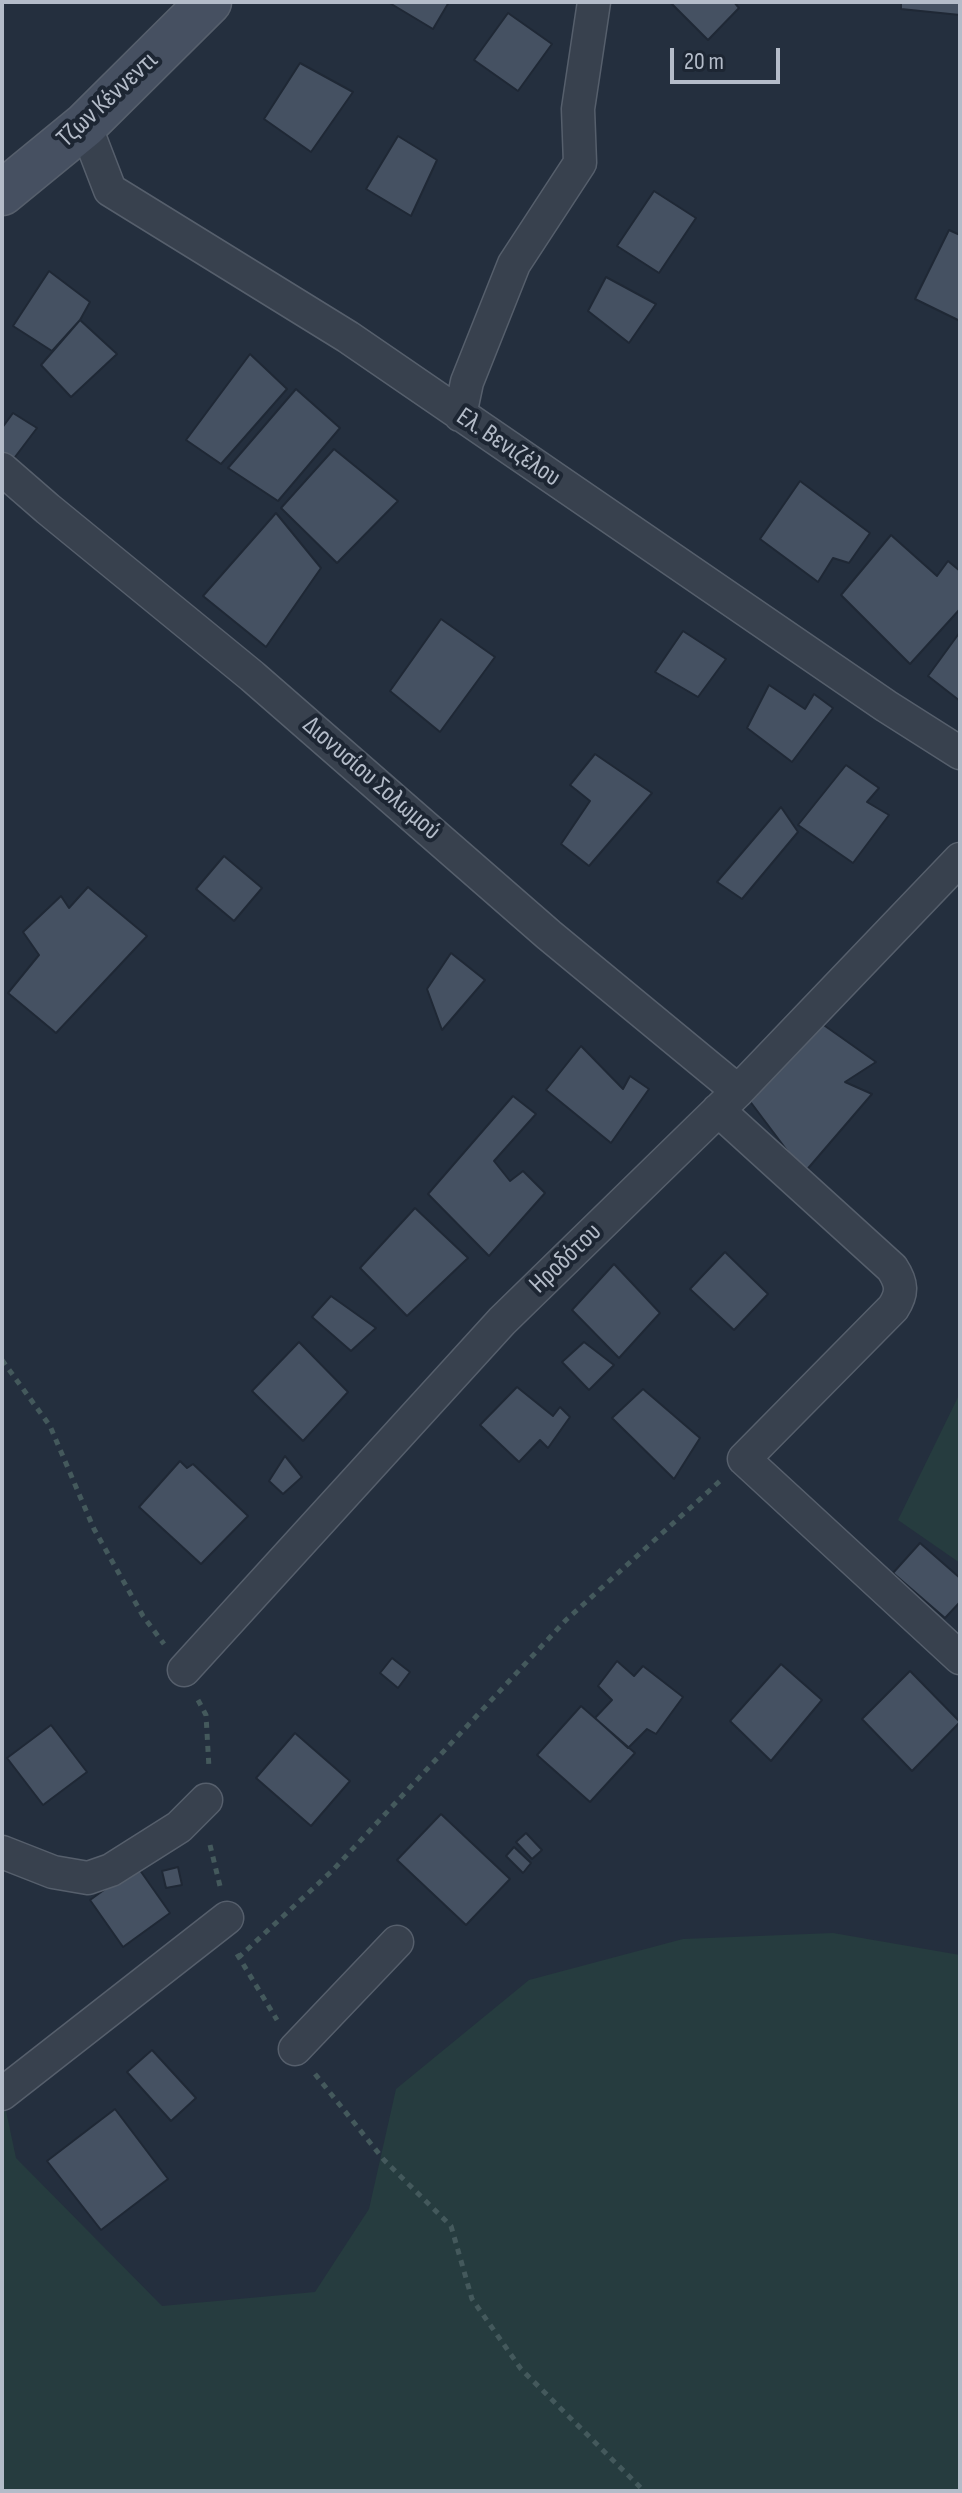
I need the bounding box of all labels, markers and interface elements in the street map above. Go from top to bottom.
scale bar [674,32,784,82]
street label: Τζων Κέννεντι [51,45,165,155]
text: 20 m [684,47,724,76]
street label: Ελ. Βενιζέλου [450,402,566,494]
street label: Διονυσίου Σολωμού [296,711,446,847]
street label: Ηροδότου [524,1217,608,1301]

